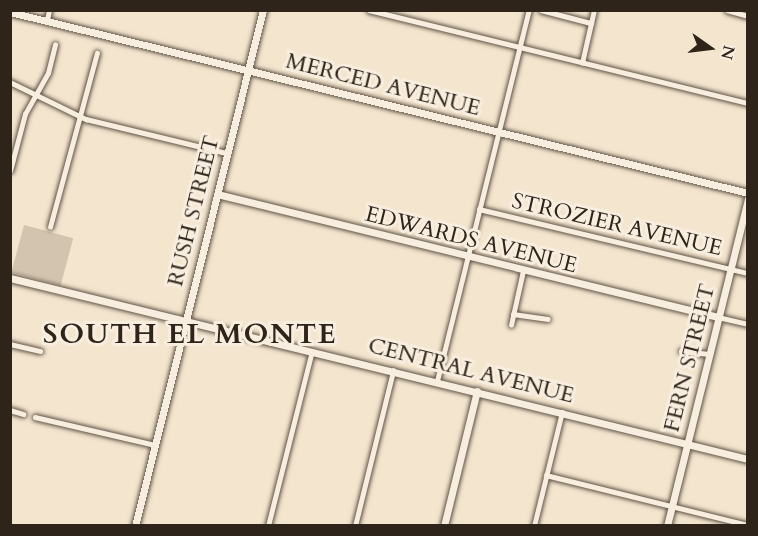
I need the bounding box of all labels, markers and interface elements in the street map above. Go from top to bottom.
north arrow [680,18,740,78]
text: N [715,43,740,62]
street label: MERCED AVENUE [283,48,483,122]
street label: RUSH STREET [163,133,225,289]
street label: STROZIER AVENUE [509,188,725,262]
street label: EDWARDS AVENUE [362,201,580,279]
street label: FERN STREET [659,281,721,435]
district label: SOUTH EL MONTE [43,317,337,351]
street label: CENTRAL AVENUE [365,333,577,409]

